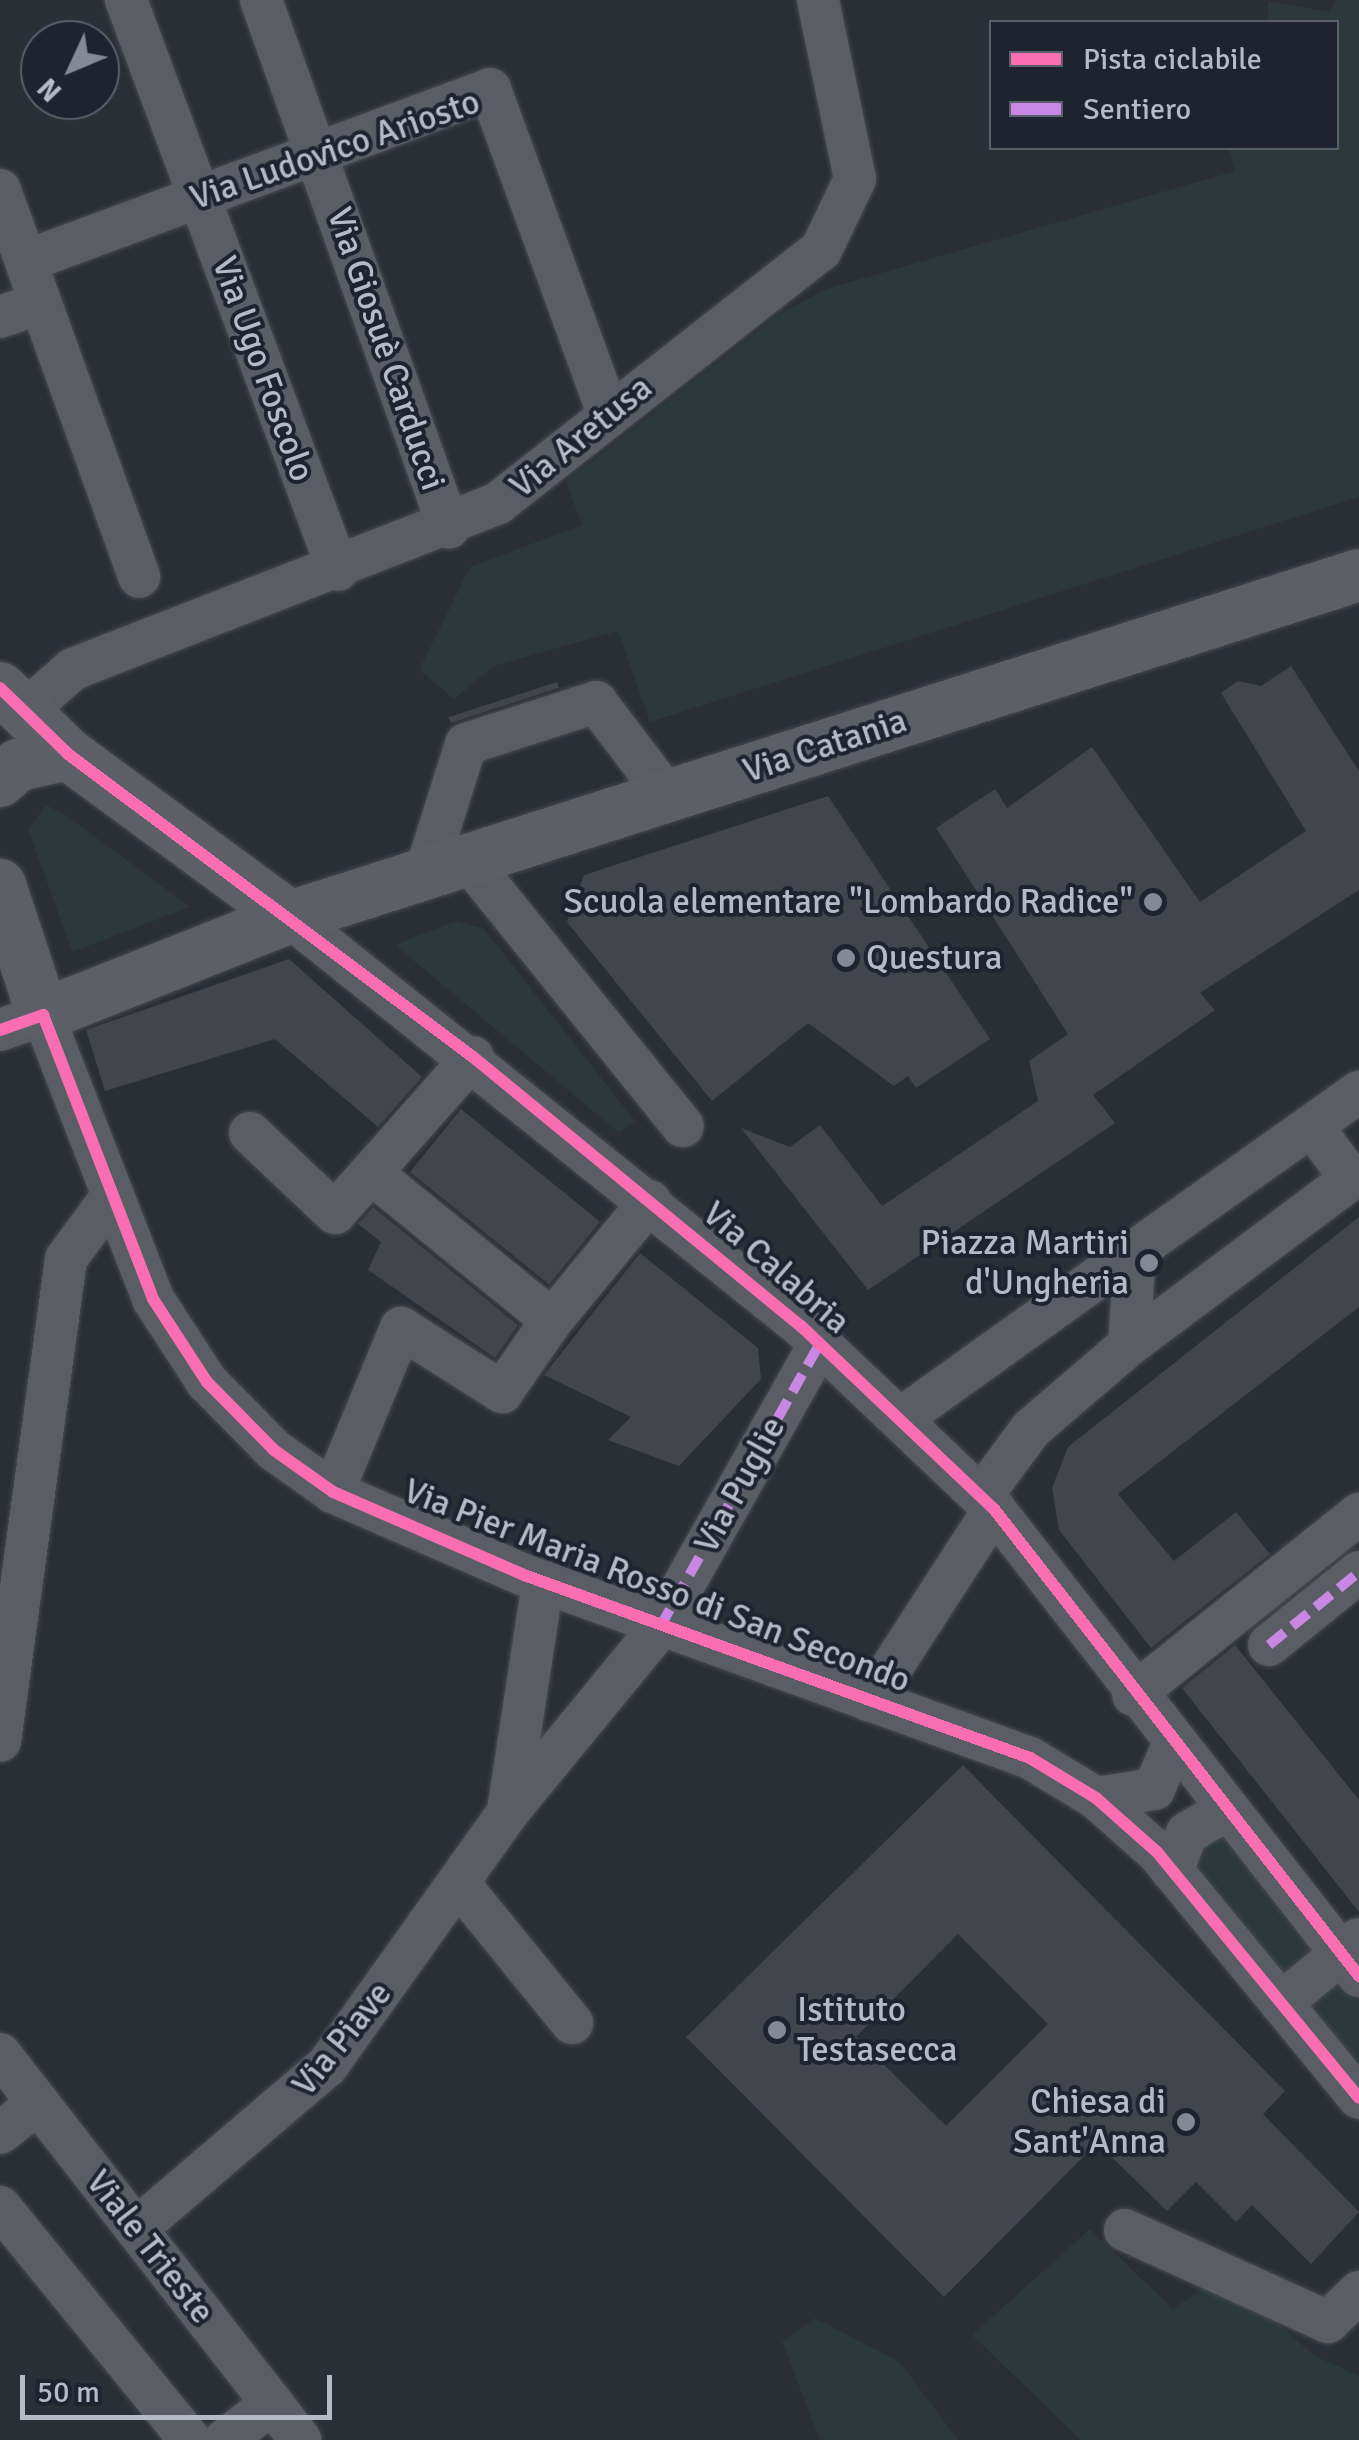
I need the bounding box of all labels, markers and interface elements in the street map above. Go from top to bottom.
north arrow [20,20,120,120]
legend [989,20,1339,150]
text: Pista ciclabile [1083,41,1262,78]
text: N [31,71,69,108]
street label: Via Ludovico Ariosto [185,81,485,219]
text: Sentiero [1083,91,1191,128]
street label: Via Giosuè Carducci [318,202,454,496]
street label: Via Ugo Foscolo [203,251,323,487]
street label: Via Aretusa [501,367,661,507]
street label: Via Catania [738,700,912,792]
place label: Scuola elementare "Lombardo Radice" [563,881,1133,923]
marker: Scuola elementare "Lombardo Radice" [1142,891,1164,913]
place label: Questura [866,937,1002,979]
marker: Questura [835,947,857,969]
street label: Via Calabria [694,1193,858,1343]
place label: Piazza Martiri d'Ungheria [921,1222,1129,1304]
marker: Piazza Martiri d'Ungheria [1138,1252,1160,1274]
street label: Via Puglie [685,1410,795,1560]
street label: Via Pier Maria Rosso di San Secondo [398,1470,916,1702]
street label: Via Piave [283,1973,401,2105]
place label: Istituto Testasecca [797,1989,958,2071]
marker: Istituto Testasecca [766,2019,788,2041]
place label: Chiesa di Sant'Anna [1013,2081,1166,2163]
marker: Chiesa di Sant'Anna [1175,2111,1197,2133]
street label: Viale Trieste [77,2162,223,2332]
scale bar [25,2355,338,2417]
text: 50 m [37,2374,100,2411]

